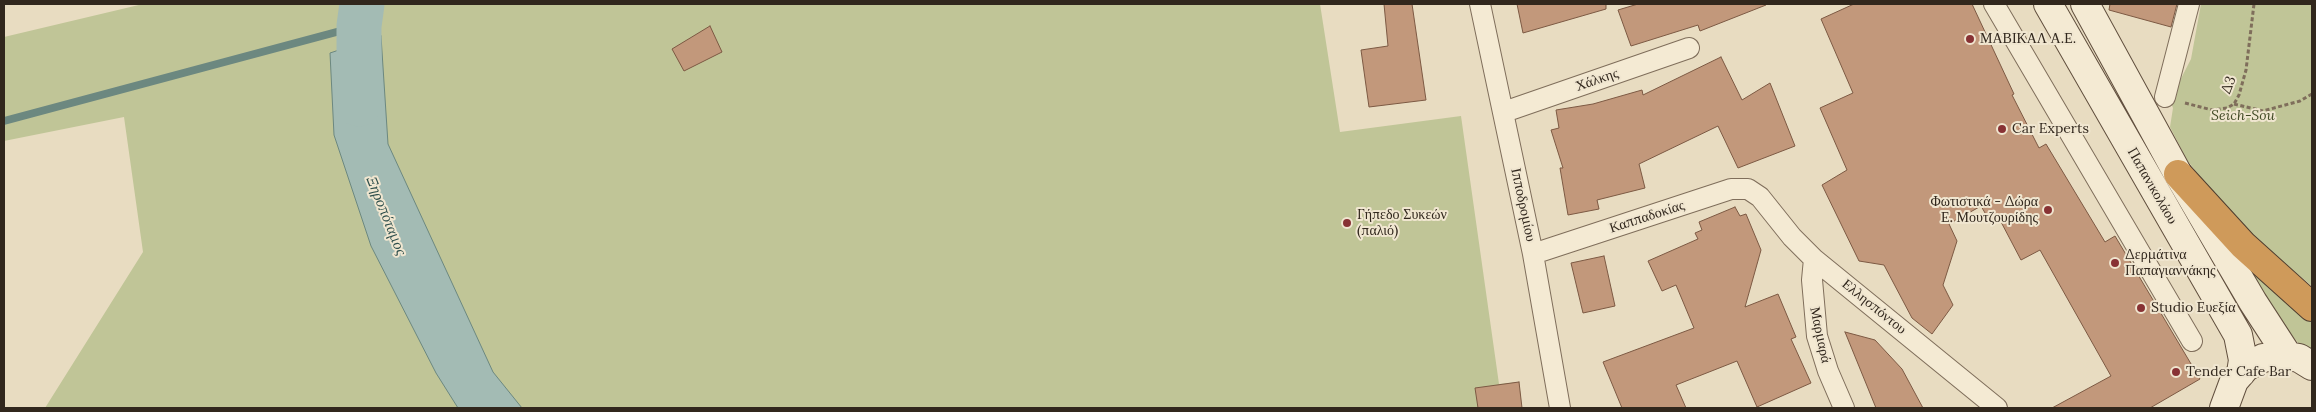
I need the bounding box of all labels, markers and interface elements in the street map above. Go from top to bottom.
place label: ΜΑΒΙΚΑΛ Α.Ε. [1980,31,2076,47]
marker: ΜΑΒΙΚΑΛ Α.Ε. [1964,33,1976,45]
street label: Χάλκης [1573,65,1621,95]
street label: Δ3 [2218,74,2240,96]
park label: Seich-Sou [2211,108,2275,124]
place label: Car Experts [2012,121,2089,137]
marker: Car Experts [1996,123,2008,135]
street label: Παπανικολάου [2123,145,2181,227]
street label: Ιπποδρομίου [1507,167,1539,243]
water label: Ξηροπόταμος [362,174,410,258]
place label: Φωτιστικά - Δώρα Ε. Μουτζουρίδης [1930,194,2038,226]
street label: Καππαδοκίας [1607,197,1687,237]
marker: Φωτιστικά - Δώρα Ε. Μουτζουρίδης [2042,204,2054,216]
place label: Γήπεδο Συκεών (παλιό) [1357,207,1447,240]
marker: Γήπεδο Συκεών (παλιό) [1341,217,1353,229]
place label: Δερμάτινα Παπαγιαννάκης [2125,247,2216,280]
marker: Δερμάτινα Παπαγιαννάκης [2109,257,2121,269]
street label: Ελλησπόντου [1838,276,1910,338]
place label: Studio Ευεξία [2151,300,2236,316]
marker: Studio Ευεξία [2135,302,2147,314]
street label: Μαρμαρά [1806,305,1834,365]
place label: Tender Cafe Bar [2186,364,2291,380]
marker: Tender Cafe Bar [2170,366,2182,378]

